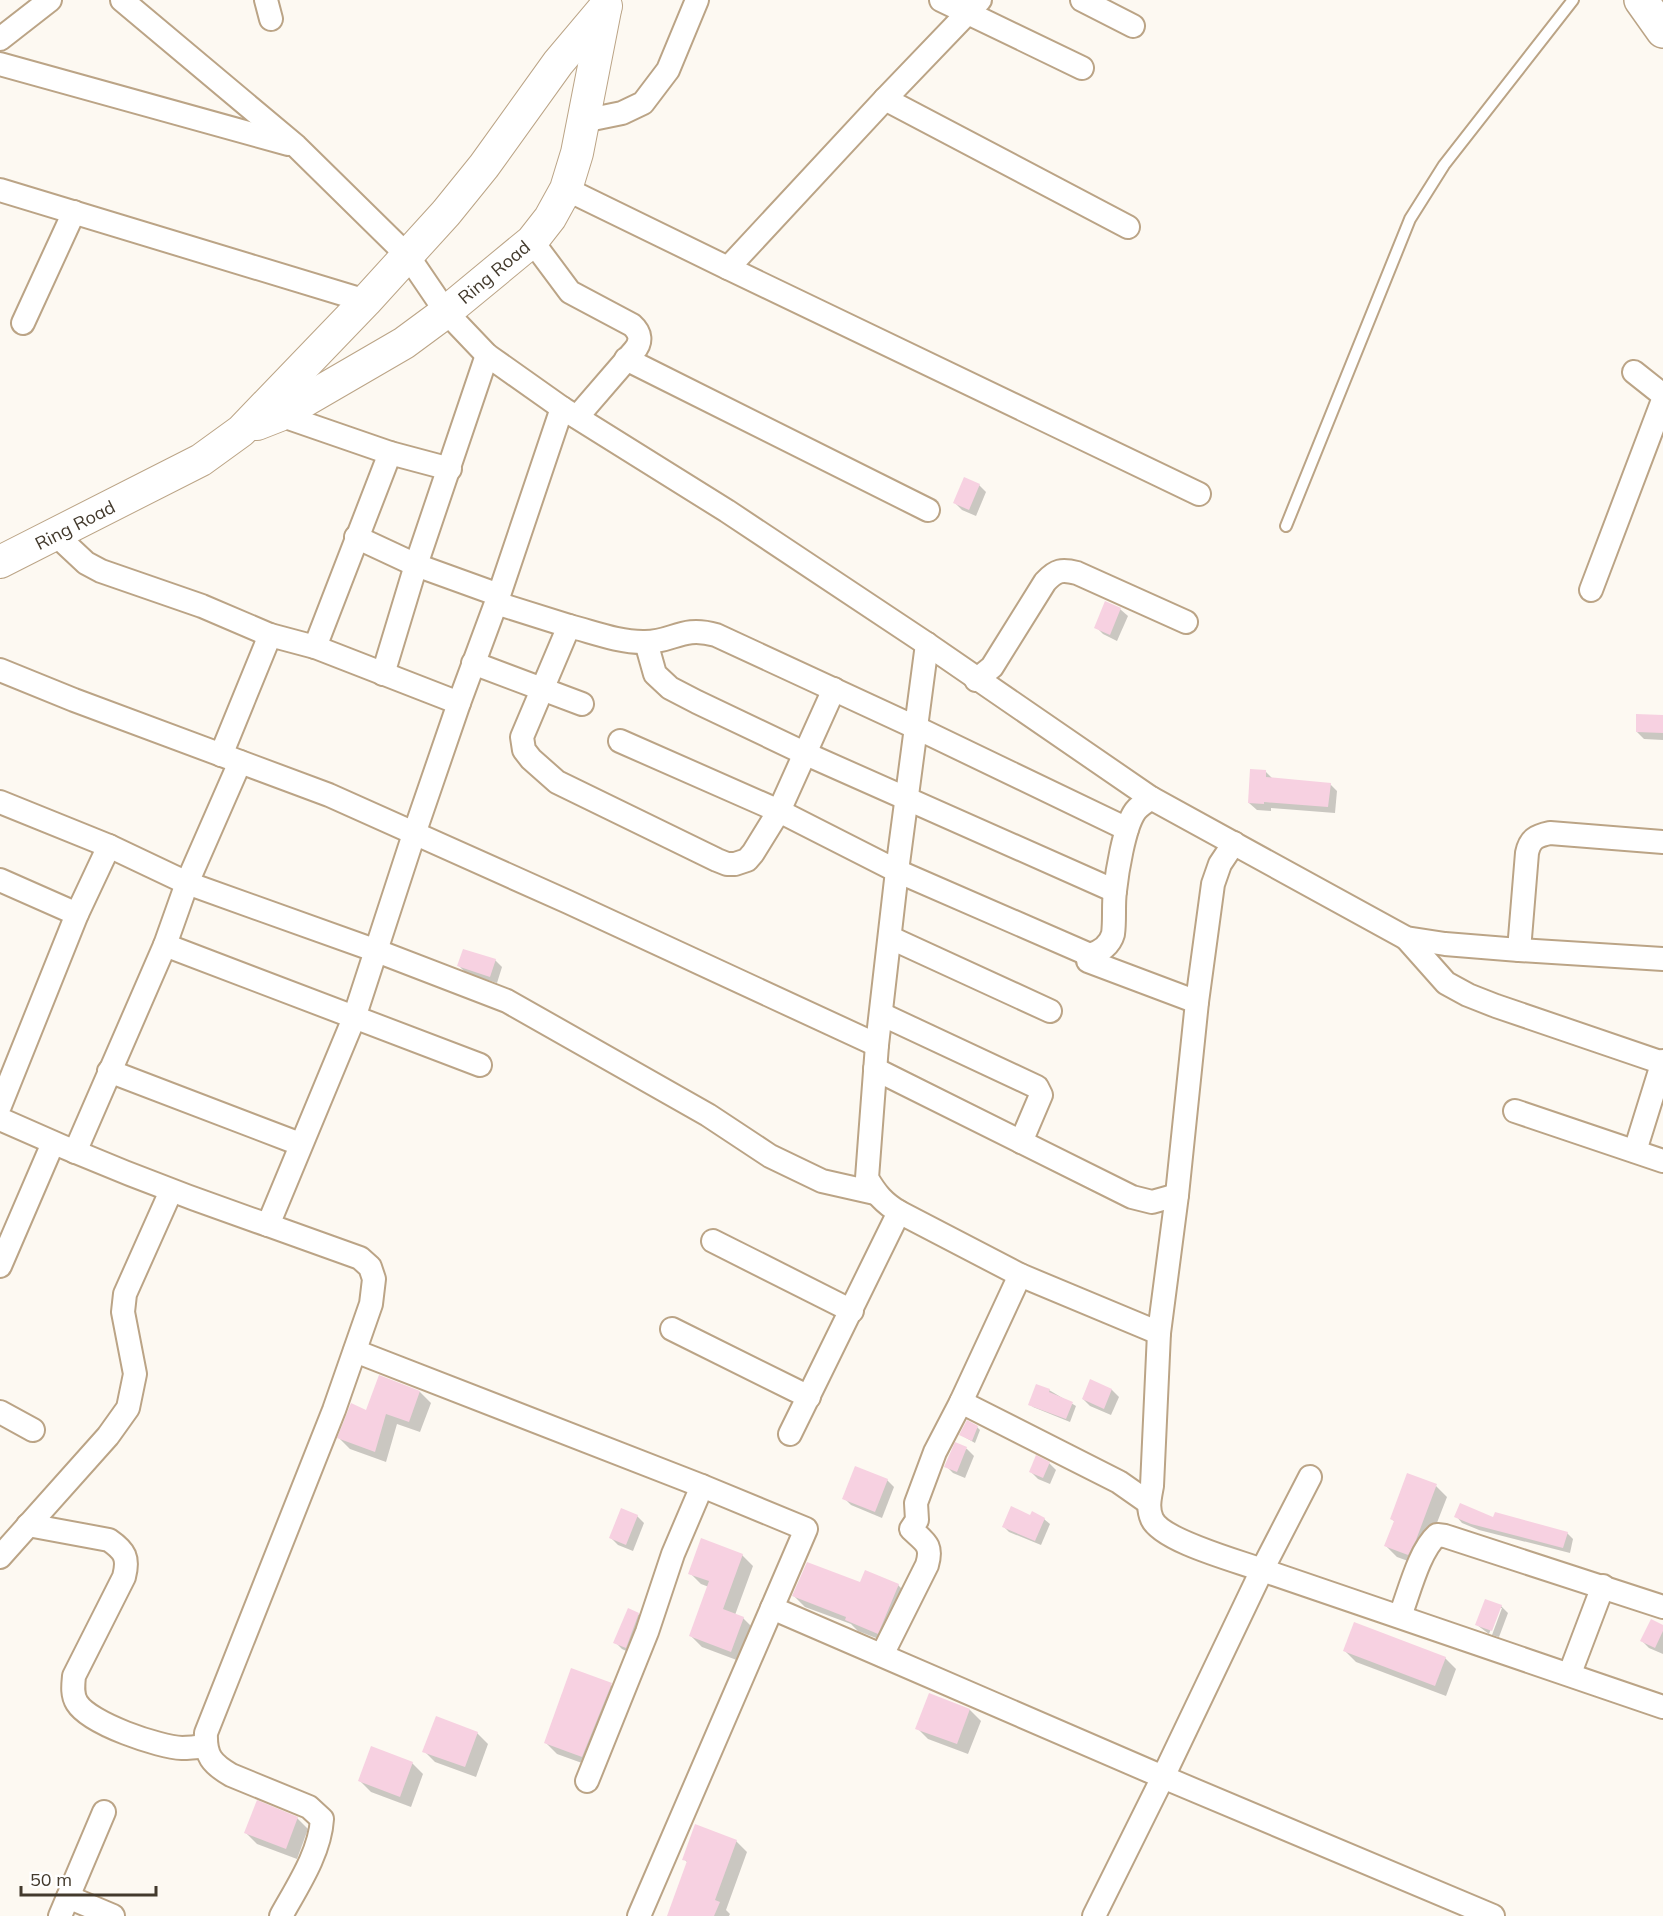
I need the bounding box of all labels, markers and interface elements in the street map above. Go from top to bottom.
street label: Ring Road [453,235,535,309]
street label: Ring Road [31,495,119,555]
scale bar [21,1859,156,1897]
text: 50 m [30,1868,72,1891]

